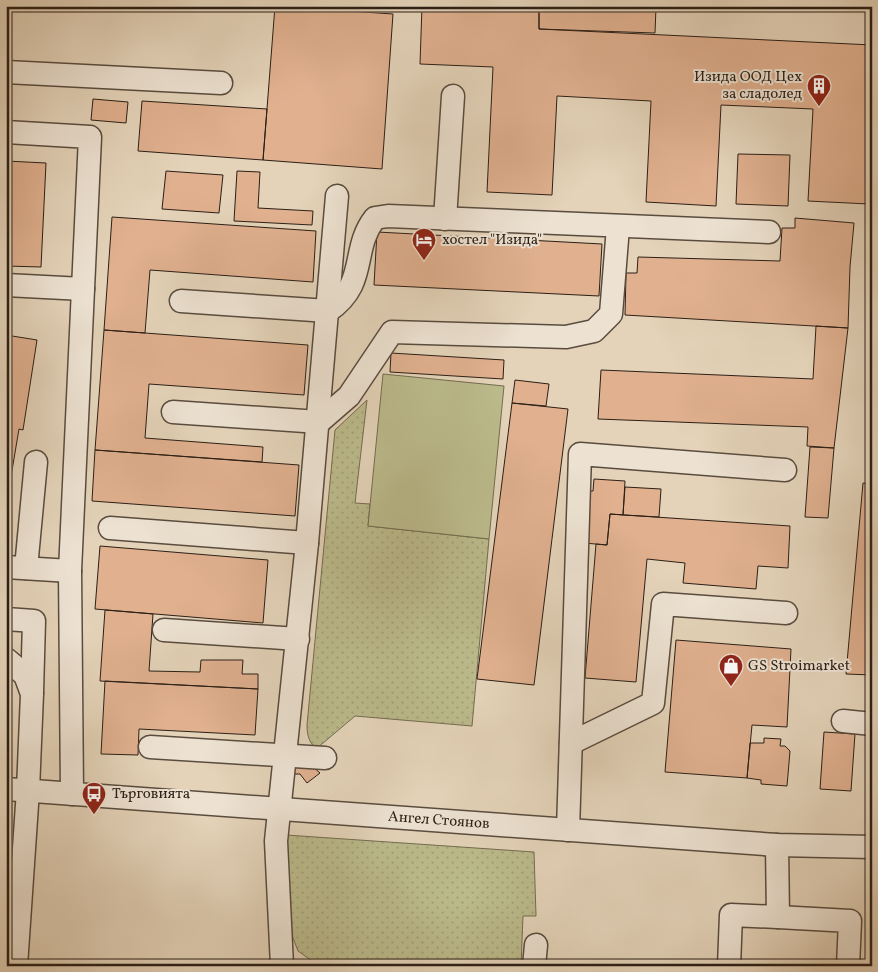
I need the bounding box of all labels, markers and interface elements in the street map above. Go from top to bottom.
place label: Изида ООД Цех за сладолед [694,67,803,105]
building icon: Изида ООД Цех за сладолед [806,73,832,107]
hotel icon: хостел "Изида" [411,227,437,261]
place label: хостел "Изида" [442,230,542,251]
shop icon: GS Stroimarket [718,653,744,687]
place label: GS Stroimarket [748,656,850,677]
bus stop icon: Търговията [81,781,107,815]
place label: Търговията [112,784,190,805]
street label: Ангел Стоянов [387,806,490,835]

